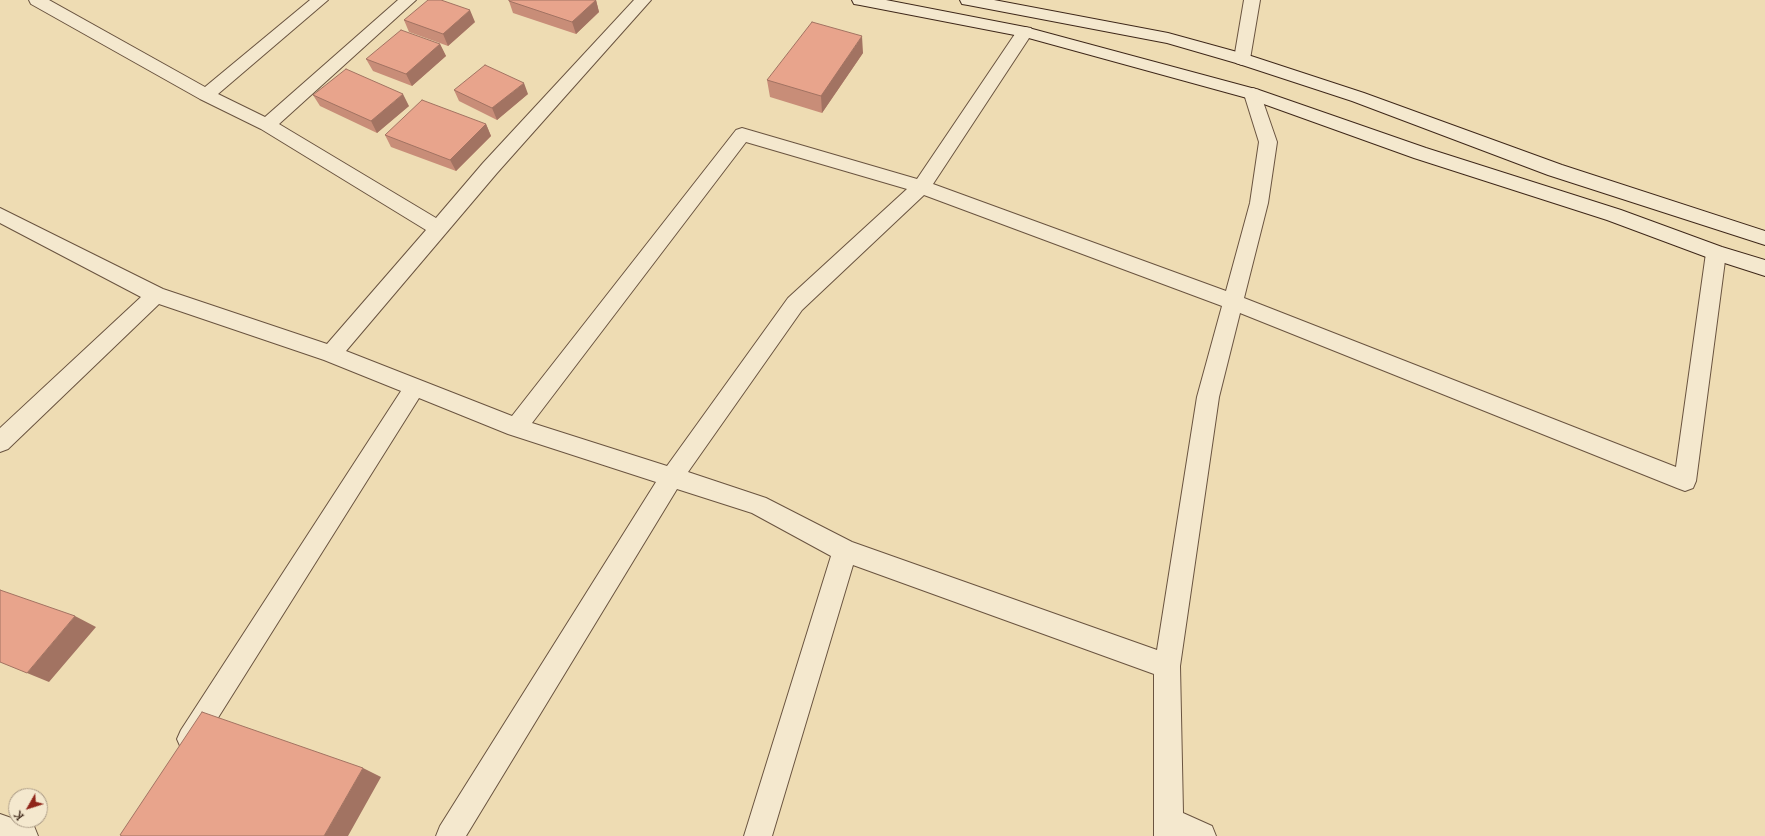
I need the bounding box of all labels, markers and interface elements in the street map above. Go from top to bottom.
north arrow [8,788,48,828]
text: K [11,807,28,823]

